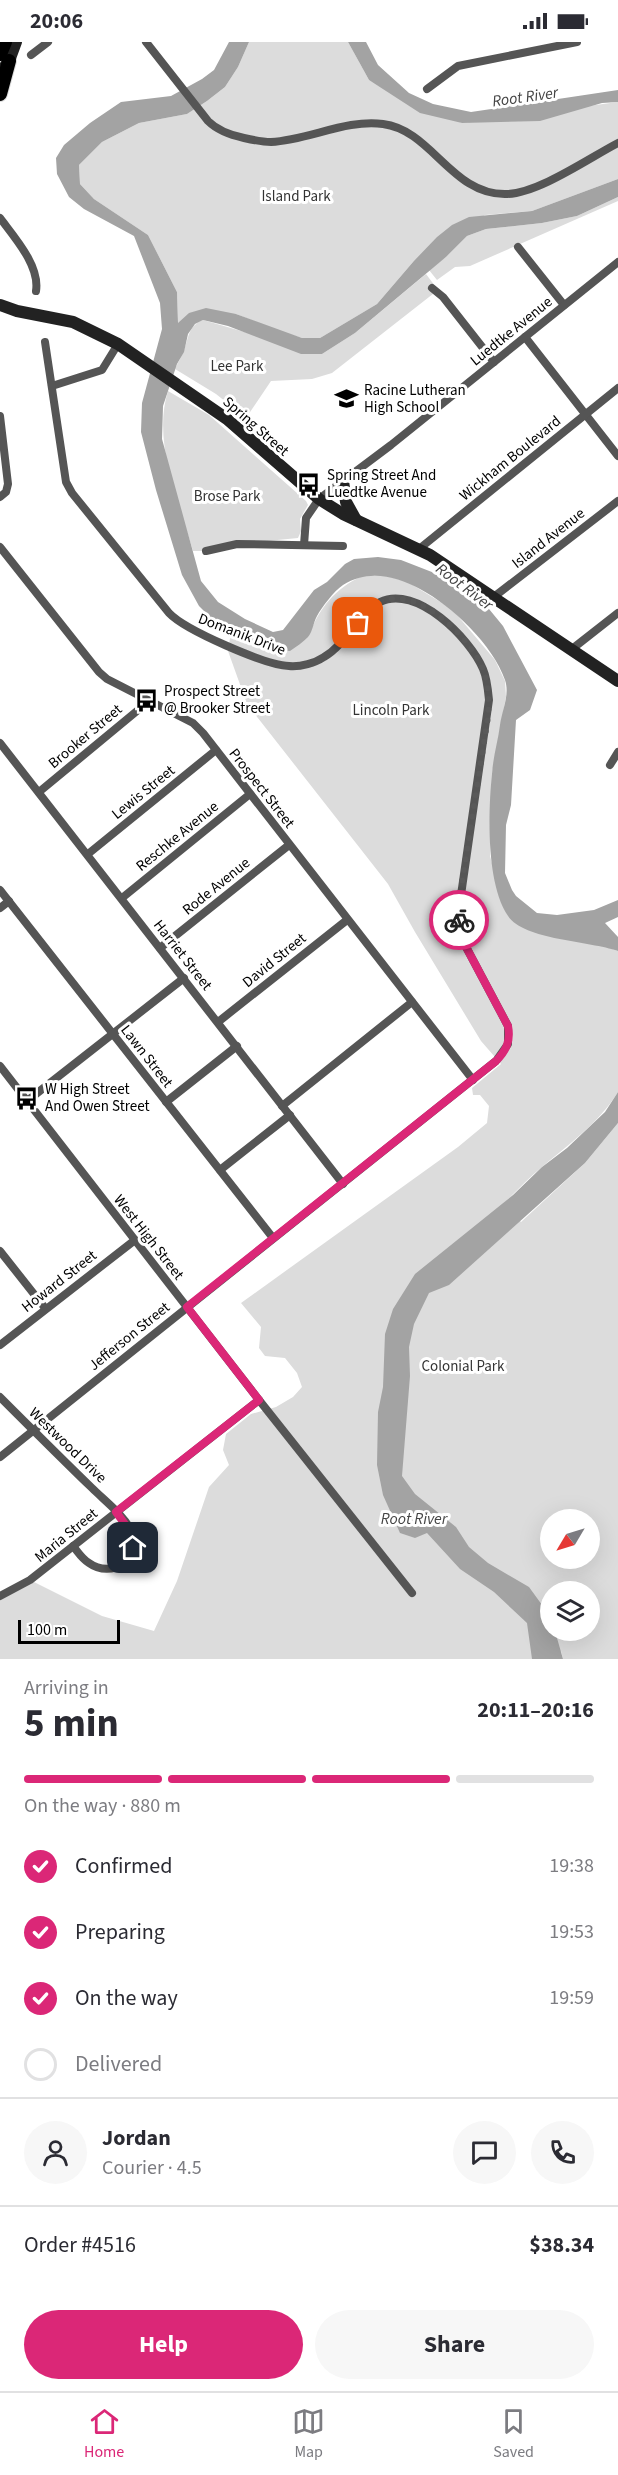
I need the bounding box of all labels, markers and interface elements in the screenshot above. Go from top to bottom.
text: 20:06 [30,5,83,37]
water label: Root River [491,81,561,113]
park label: Island Park [261,186,331,207]
street label: Luedtke Avenue [466,292,557,371]
park label: Lee Park [210,356,264,377]
place label: Racine Lutheran High School [364,380,466,418]
school or university icon: Racine Lutheran High School [333,386,359,412]
street label: Spring Street [218,392,293,461]
street label: Wickham Boulevard [455,411,565,506]
place label: Spring Street And Luedtke Avenue [327,465,436,503]
bus stop icon: Spring Street And Luedtke Avenue [296,471,322,497]
park label: Brose Park [194,486,261,507]
street label: Island Avenue [507,503,589,574]
water label: Root River [431,558,499,617]
pin [332,597,383,648]
icon: bag [341,606,374,639]
street label: Domanik Drive [195,608,289,661]
place label: Prospect Street @ Brooker Street [164,681,270,719]
bus stop icon: Prospect Street @ Brooker Street [133,687,159,713]
street label: Brooker Street [44,699,127,774]
park label: Lincoln Park [353,700,430,721]
street label: Prospect Street [224,744,299,833]
street label: Lewis Street [107,760,179,824]
street label: Reschke Avenue [131,796,223,876]
street label: Rode Avenue [178,853,255,920]
courier [429,890,489,950]
icon: bike [443,904,476,937]
street label: Harriet Street [148,916,217,995]
street label: David Street [238,928,311,993]
street label: Lawn Street [115,1021,178,1092]
place label: W High Street And Owen Street [45,1079,150,1117]
bus stop icon: W High Street And Owen Street [14,1085,40,1111]
street label: West High Street [109,1190,189,1284]
street label: Howard Street [17,1245,101,1317]
street label: Jefferson Street [84,1297,174,1376]
park label: Colonial Park [422,1356,505,1377]
street label: Westwood Drive [24,1403,111,1488]
street label: Maria Street [30,1503,102,1567]
water label: Root River [381,1508,449,1530]
north arrow [540,1509,600,1569]
map controls [540,1509,600,1641]
pin [107,1522,158,1573]
icon: home [116,1531,149,1564]
button: layers [540,1581,600,1641]
scale bar [18,1617,120,1644]
text: 100 m [27,1619,67,1641]
text: Arriving in [24,1674,109,1702]
text: 20:11–20:16 [477,1694,594,1726]
text: 5 min [24,1696,119,1752]
text: On the way · 880 m [24,1792,181,1820]
icon: check [24,1850,57,1883]
text: Confirmed [75,1850,172,1882]
text: 19:38 [549,1852,594,1880]
icon: check [24,1916,57,1949]
text: Preparing [75,1916,165,1948]
text: 19:53 [549,1918,594,1946]
icon: check [24,1982,57,2015]
text: On the way [75,1982,178,2014]
text: 19:59 [549,1984,594,2012]
text: Delivered [75,2048,162,2080]
button: person [24,2121,87,2184]
button: chat [453,2121,516,2184]
button: phone [531,2121,594,2184]
text: Jordan [102,2122,171,2154]
text: Courier · 4.5 [102,2154,202,2182]
text: Order #4516 [24,2229,136,2261]
text: $38.34 [529,2229,594,2261]
button: Help [24,2310,303,2379]
button: Share [315,2310,594,2379]
tab: Home [84,2405,124,2463]
tab: Map [292,2405,325,2463]
tab: Saved [493,2405,534,2463]

